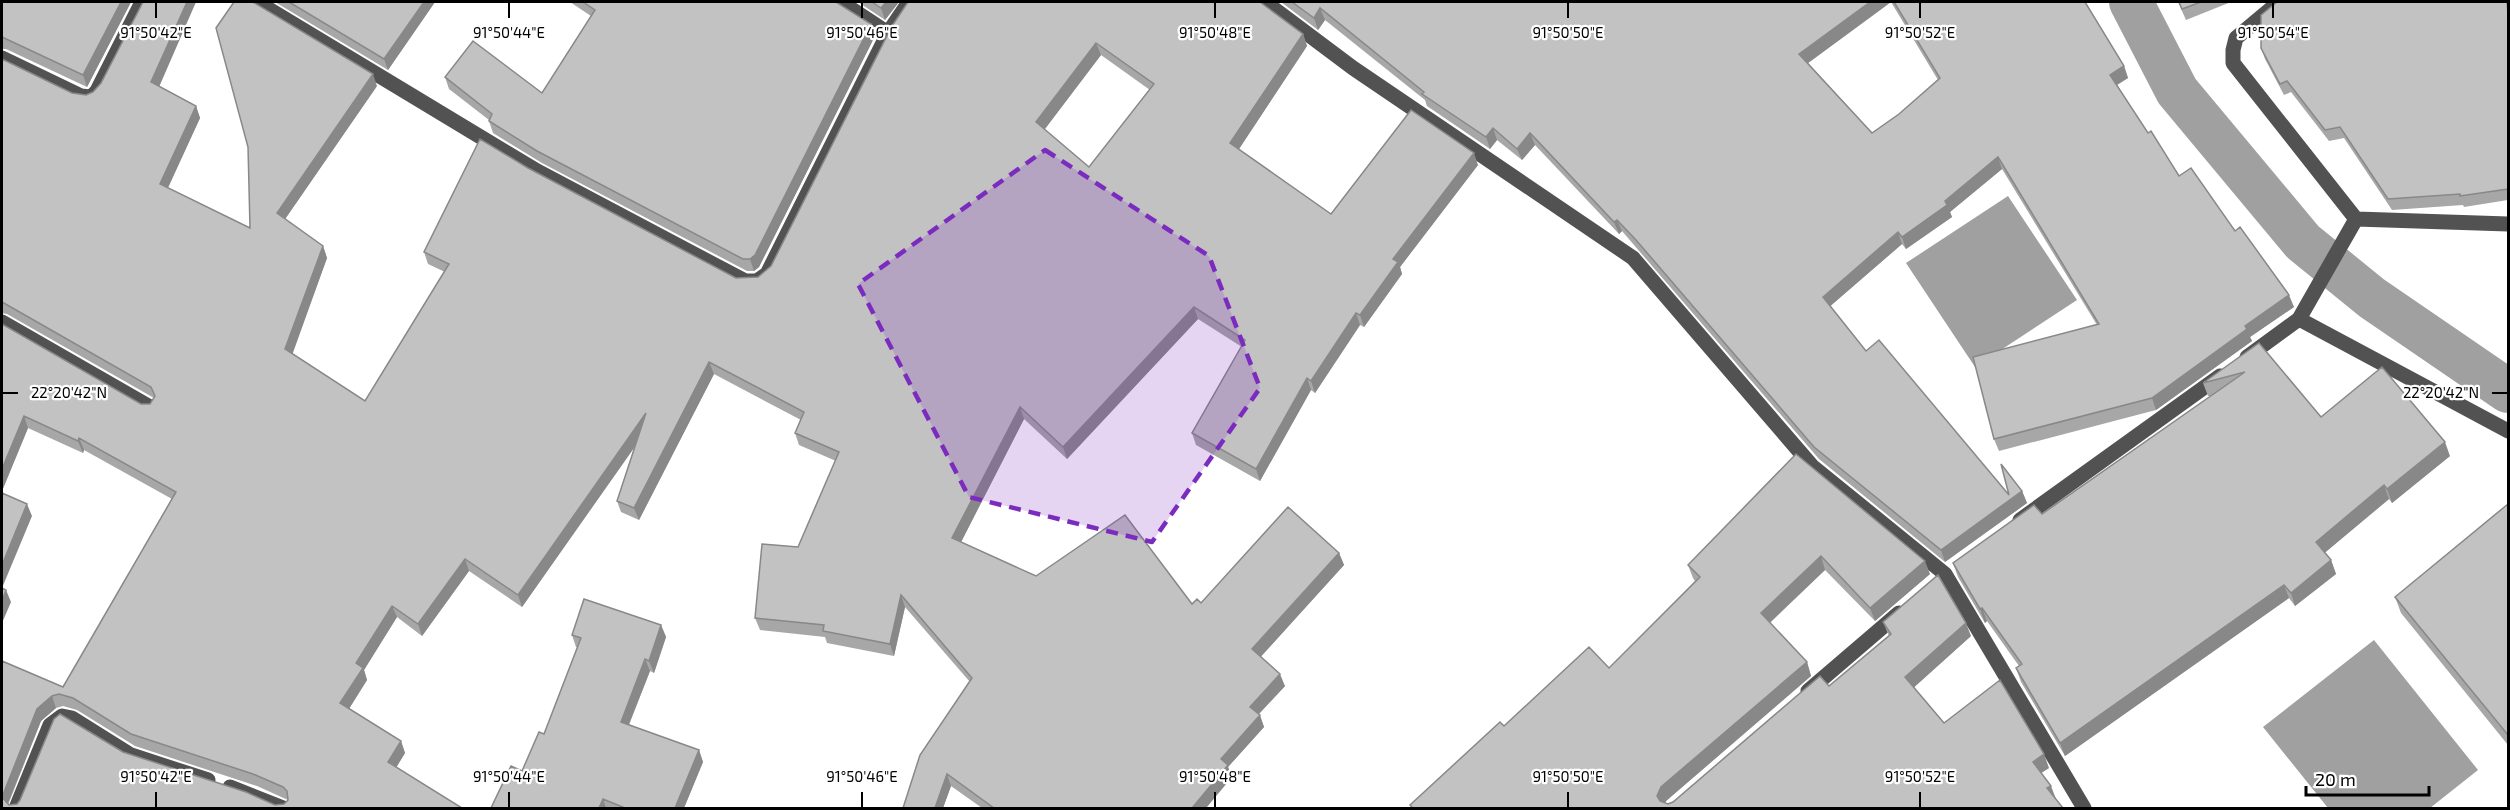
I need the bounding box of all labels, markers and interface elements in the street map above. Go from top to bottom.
text: 91°50'42"E [120,23,192,41]
text: 91°50'44"E [473,23,545,41]
text: 91°50'46"E [826,23,898,41]
text: 91°50'48"E [1179,23,1251,41]
text: 91°50'50"E [1533,23,1604,41]
text: 91°50'52"E [1885,23,1955,41]
text: 91°50'54"E [2237,23,2309,41]
text: 22°20'42"N [31,383,107,401]
text: 22°20'42"N [2403,383,2479,401]
scale bar [2306,759,2429,797]
text: 91°50'42"E [120,767,192,785]
text: 91°50'44"E [473,767,545,785]
text: 91°50'46"E [826,767,898,785]
text: 91°50'48"E [1179,767,1251,785]
text: 91°50'50"E [1533,767,1604,785]
text: 91°50'52"E [1885,767,1955,785]
text: 20 m [2315,768,2356,790]

